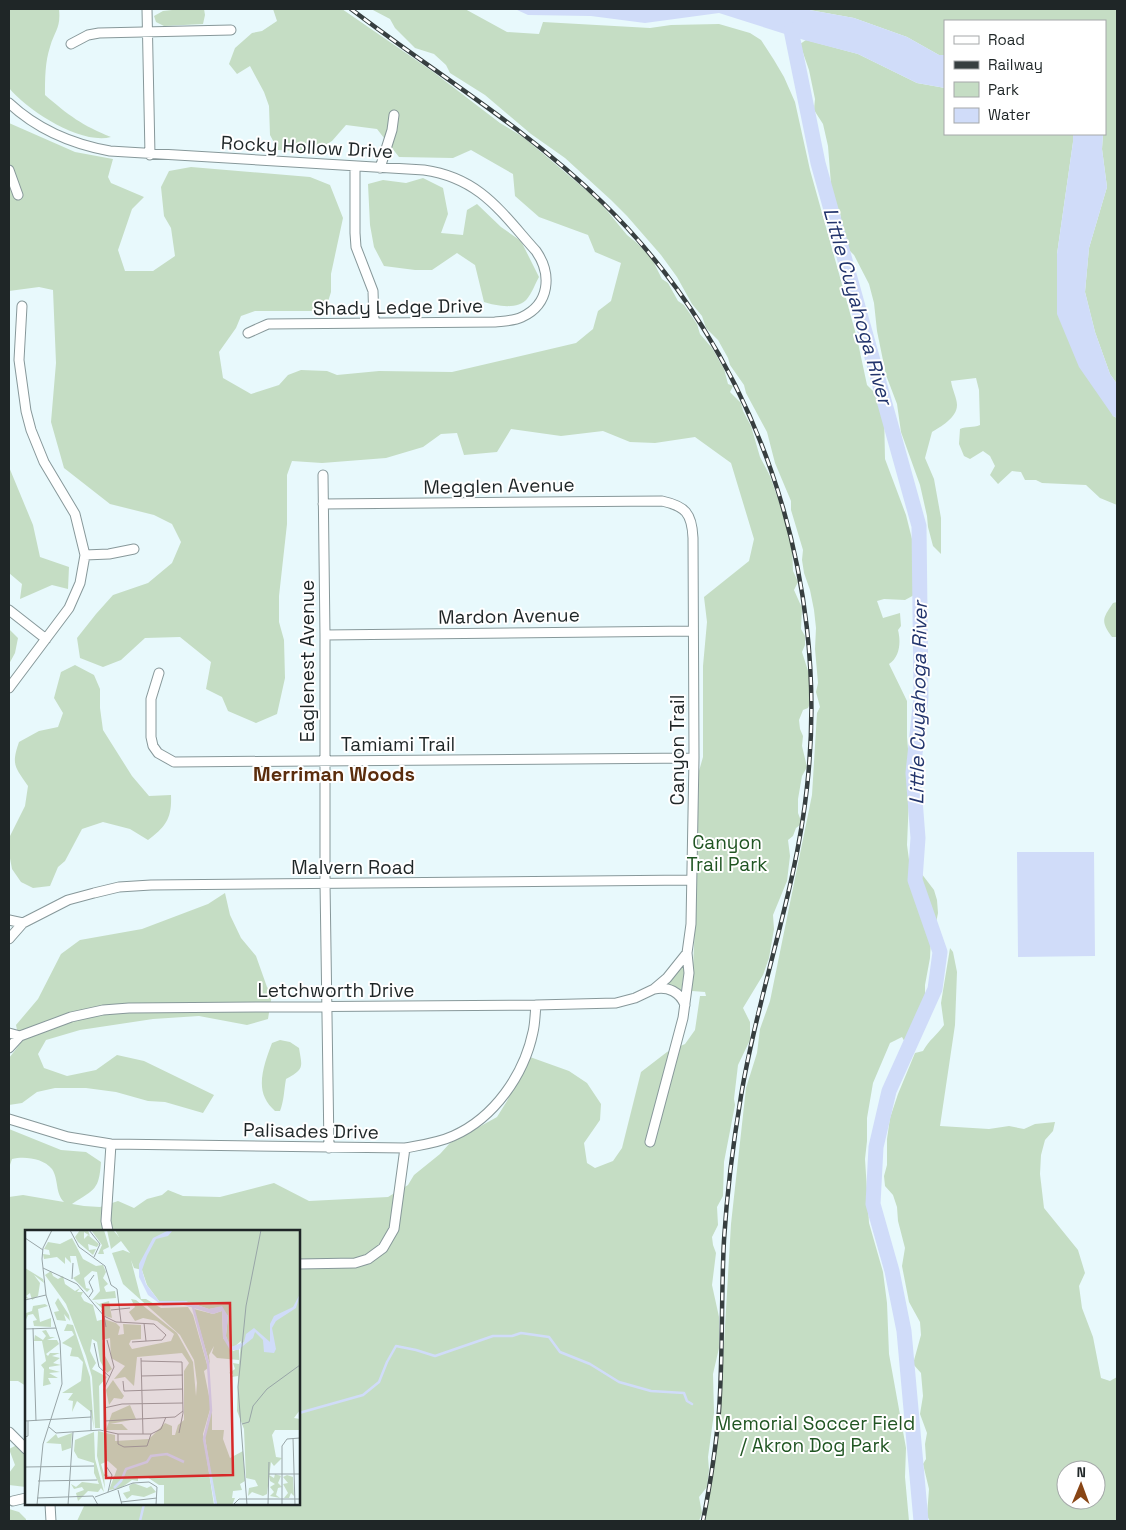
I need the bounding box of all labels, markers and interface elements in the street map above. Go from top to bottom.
legend [944,20,1106,135]
text: Road [988,30,1025,49]
text: Railway [988,55,1043,74]
text: Park [988,80,1019,99]
text: Water [988,105,1031,124]
street label: Rocky Hollow Drive [220,130,394,164]
water label: Little Cuyahoga River [817,205,899,410]
street label: Shady Ledge Drive [313,293,483,321]
street label: Megglen Avenue [423,472,575,500]
street label: Eaglenest Avenue [295,580,320,742]
water label: Little Cuyahoga River [903,599,933,805]
street label: Mardon Avenue [438,602,580,630]
street label: Canyon Trail [665,695,690,805]
street label: Tamiami Trail [341,732,455,757]
district label: Merriman Woods [253,761,415,787]
park label: Canyon Trail Park [686,830,768,877]
street label: Malvern Road [291,855,415,880]
street label: Letchworth Drive [257,978,415,1003]
street label: Palisades Drive [243,1117,379,1145]
inset map [25,1230,300,1505]
park label: Memorial Soccer Field / Akron Dog Park [715,1411,915,1458]
north arrow [1056,1460,1106,1510]
text: N [1076,1463,1086,1481]

